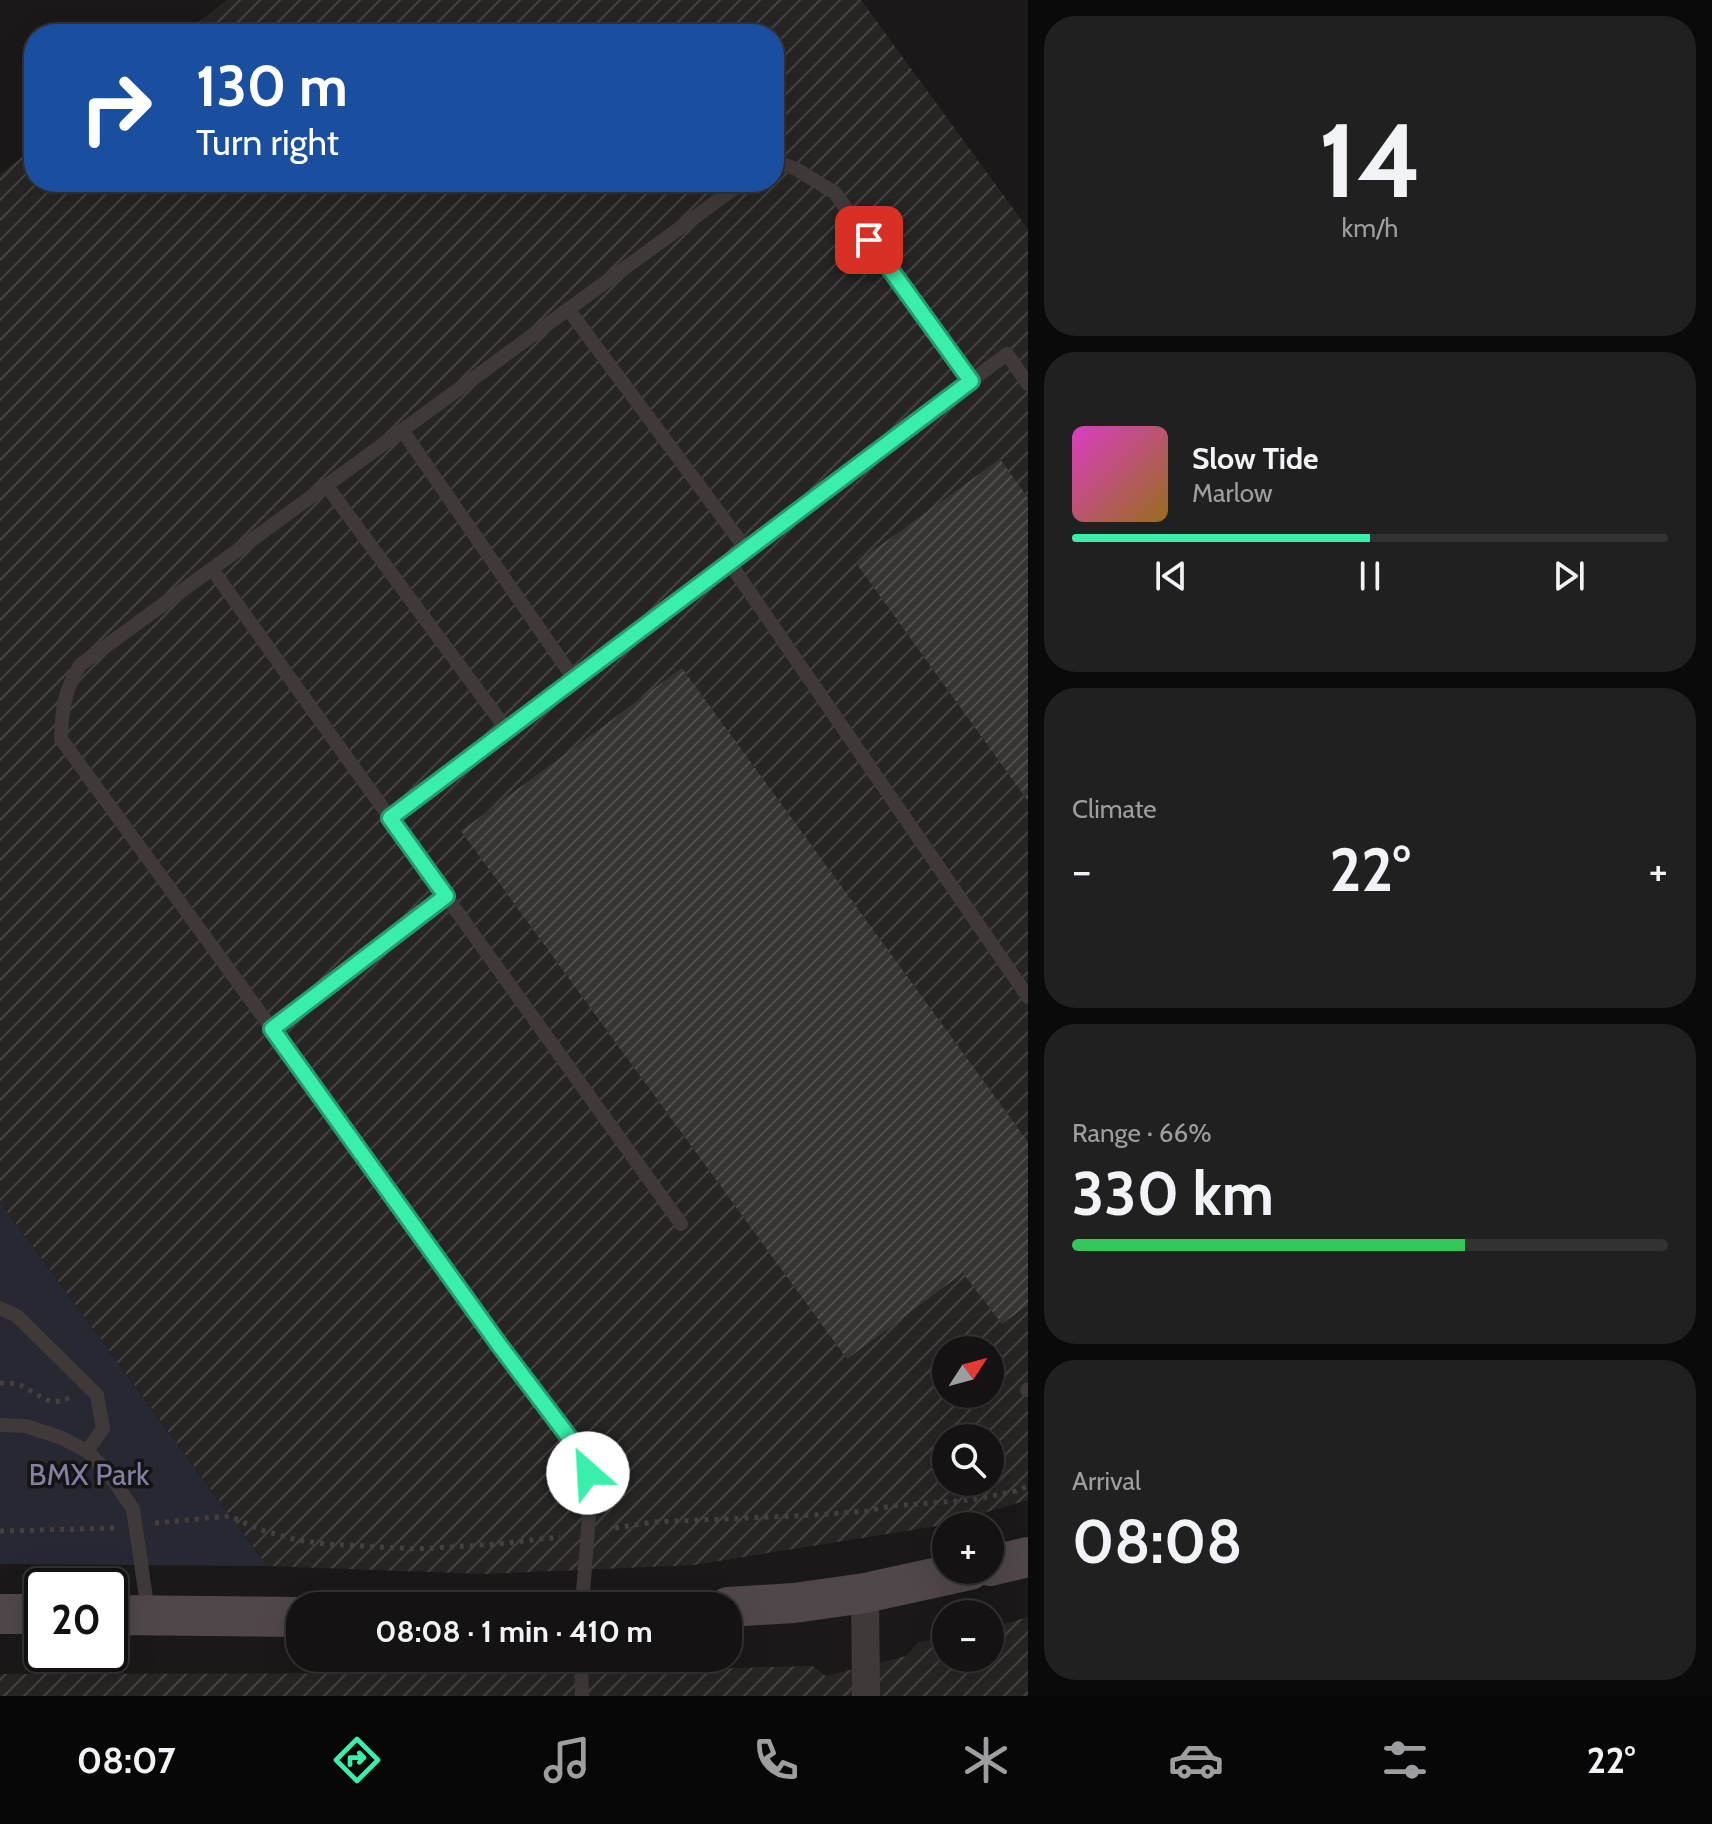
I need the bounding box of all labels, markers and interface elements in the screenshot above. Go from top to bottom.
text: 130 m [196,52,348,120]
icon: right [64,56,168,160]
text: 14 [1319,97,1421,223]
text: Turn right [196,120,339,164]
pin [835,206,903,274]
text: km/h [1342,212,1398,244]
icon: arrive [847,218,891,262]
text: Slow Tide [1192,440,1319,477]
text: Marlow [1192,477,1273,509]
icon: previous [1149,554,1193,598]
icon: pause [1348,554,1392,598]
icon: next [1547,554,1591,598]
text: Climate [1072,793,1157,825]
text: 22° [1330,833,1410,906]
text: − [1072,844,1091,897]
text: + [1649,844,1668,897]
text: Range · 66% [1072,1117,1212,1149]
text: 330 km [1072,1157,1274,1230]
north arrow [932,1336,1004,1408]
map controls [932,1336,1004,1672]
button: search [932,1424,1004,1496]
position arrow [546,1431,630,1515]
park label: BMX Park [29,1456,150,1493]
text: Arrival [1072,1465,1141,1497]
text: 08:08 [1072,1505,1243,1578]
button: + [932,1512,1004,1584]
speed limit sign: 20 [24,1568,128,1672]
button: − [932,1600,1004,1672]
text: 08:08 · 1 min · 410 m [375,1613,653,1650]
icon: directions [329,1732,385,1788]
icon: music [539,1732,595,1788]
icon: phone [748,1732,804,1788]
icon: climate [958,1732,1014,1788]
icon: car [1168,1732,1224,1788]
icon: filters [1377,1732,1433,1788]
text: 08:07 [77,1738,176,1782]
text: 22° [1587,1738,1635,1782]

